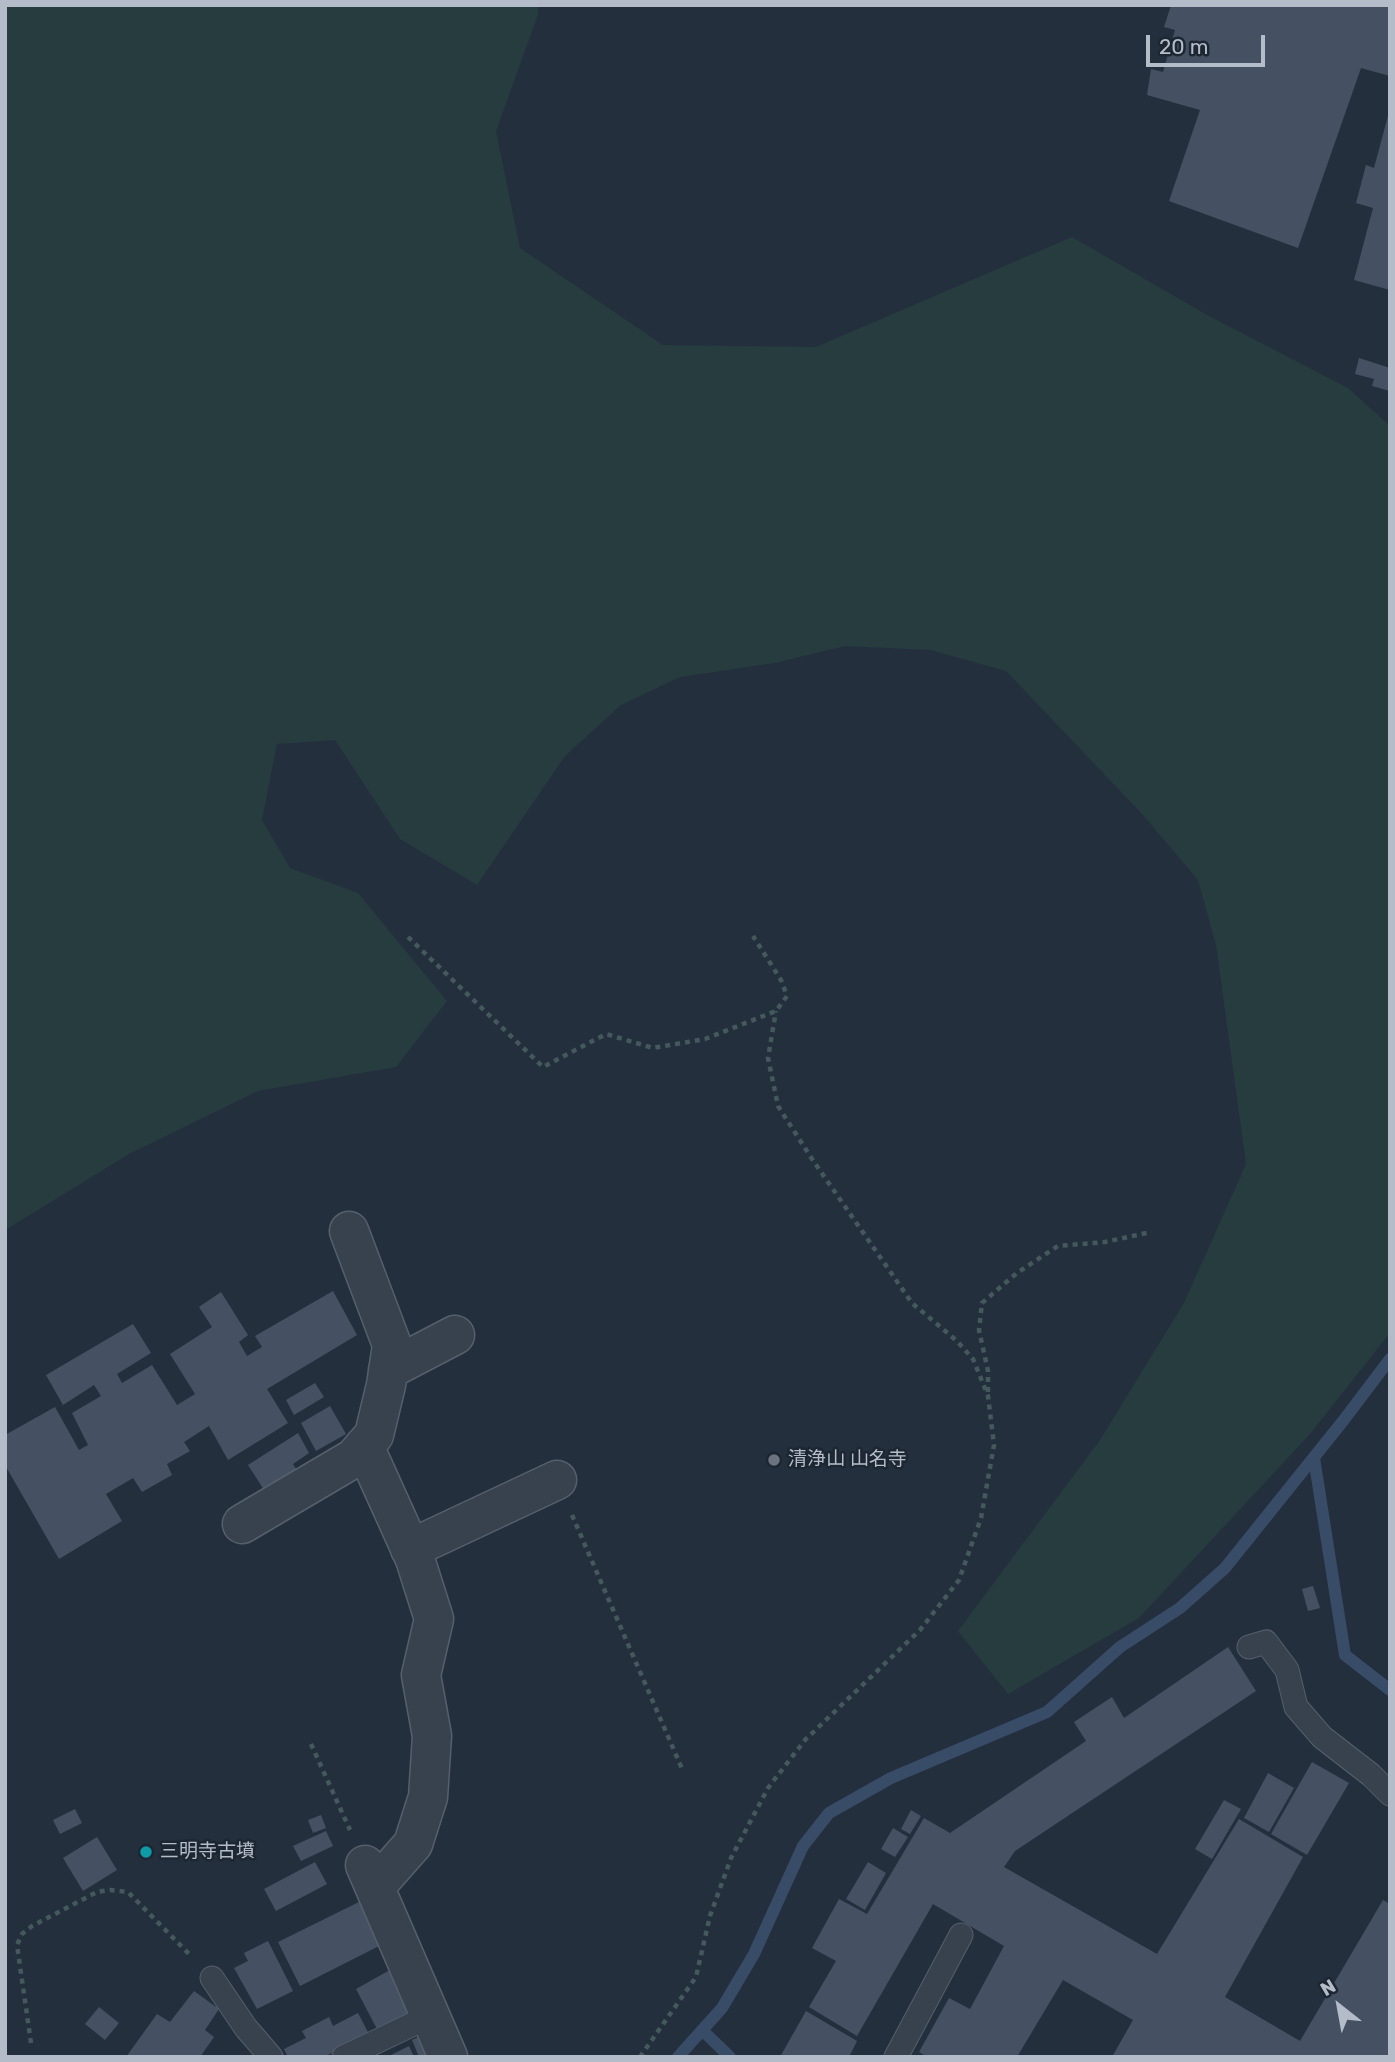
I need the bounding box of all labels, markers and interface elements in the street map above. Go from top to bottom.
scale bar [1150,21,1269,65]
text: 20 m [1159,34,1208,59]
place label: 清浄山 山名寺 [788,1449,907,1471]
marker: 清浄山 山名寺 [766,1452,782,1468]
place label: 三明寺古墳 [160,1841,255,1863]
marker: 三明寺古墳 [138,1844,154,1860]
north arrow [1304,1971,1374,2041]
text: N [1316,1974,1340,2001]

